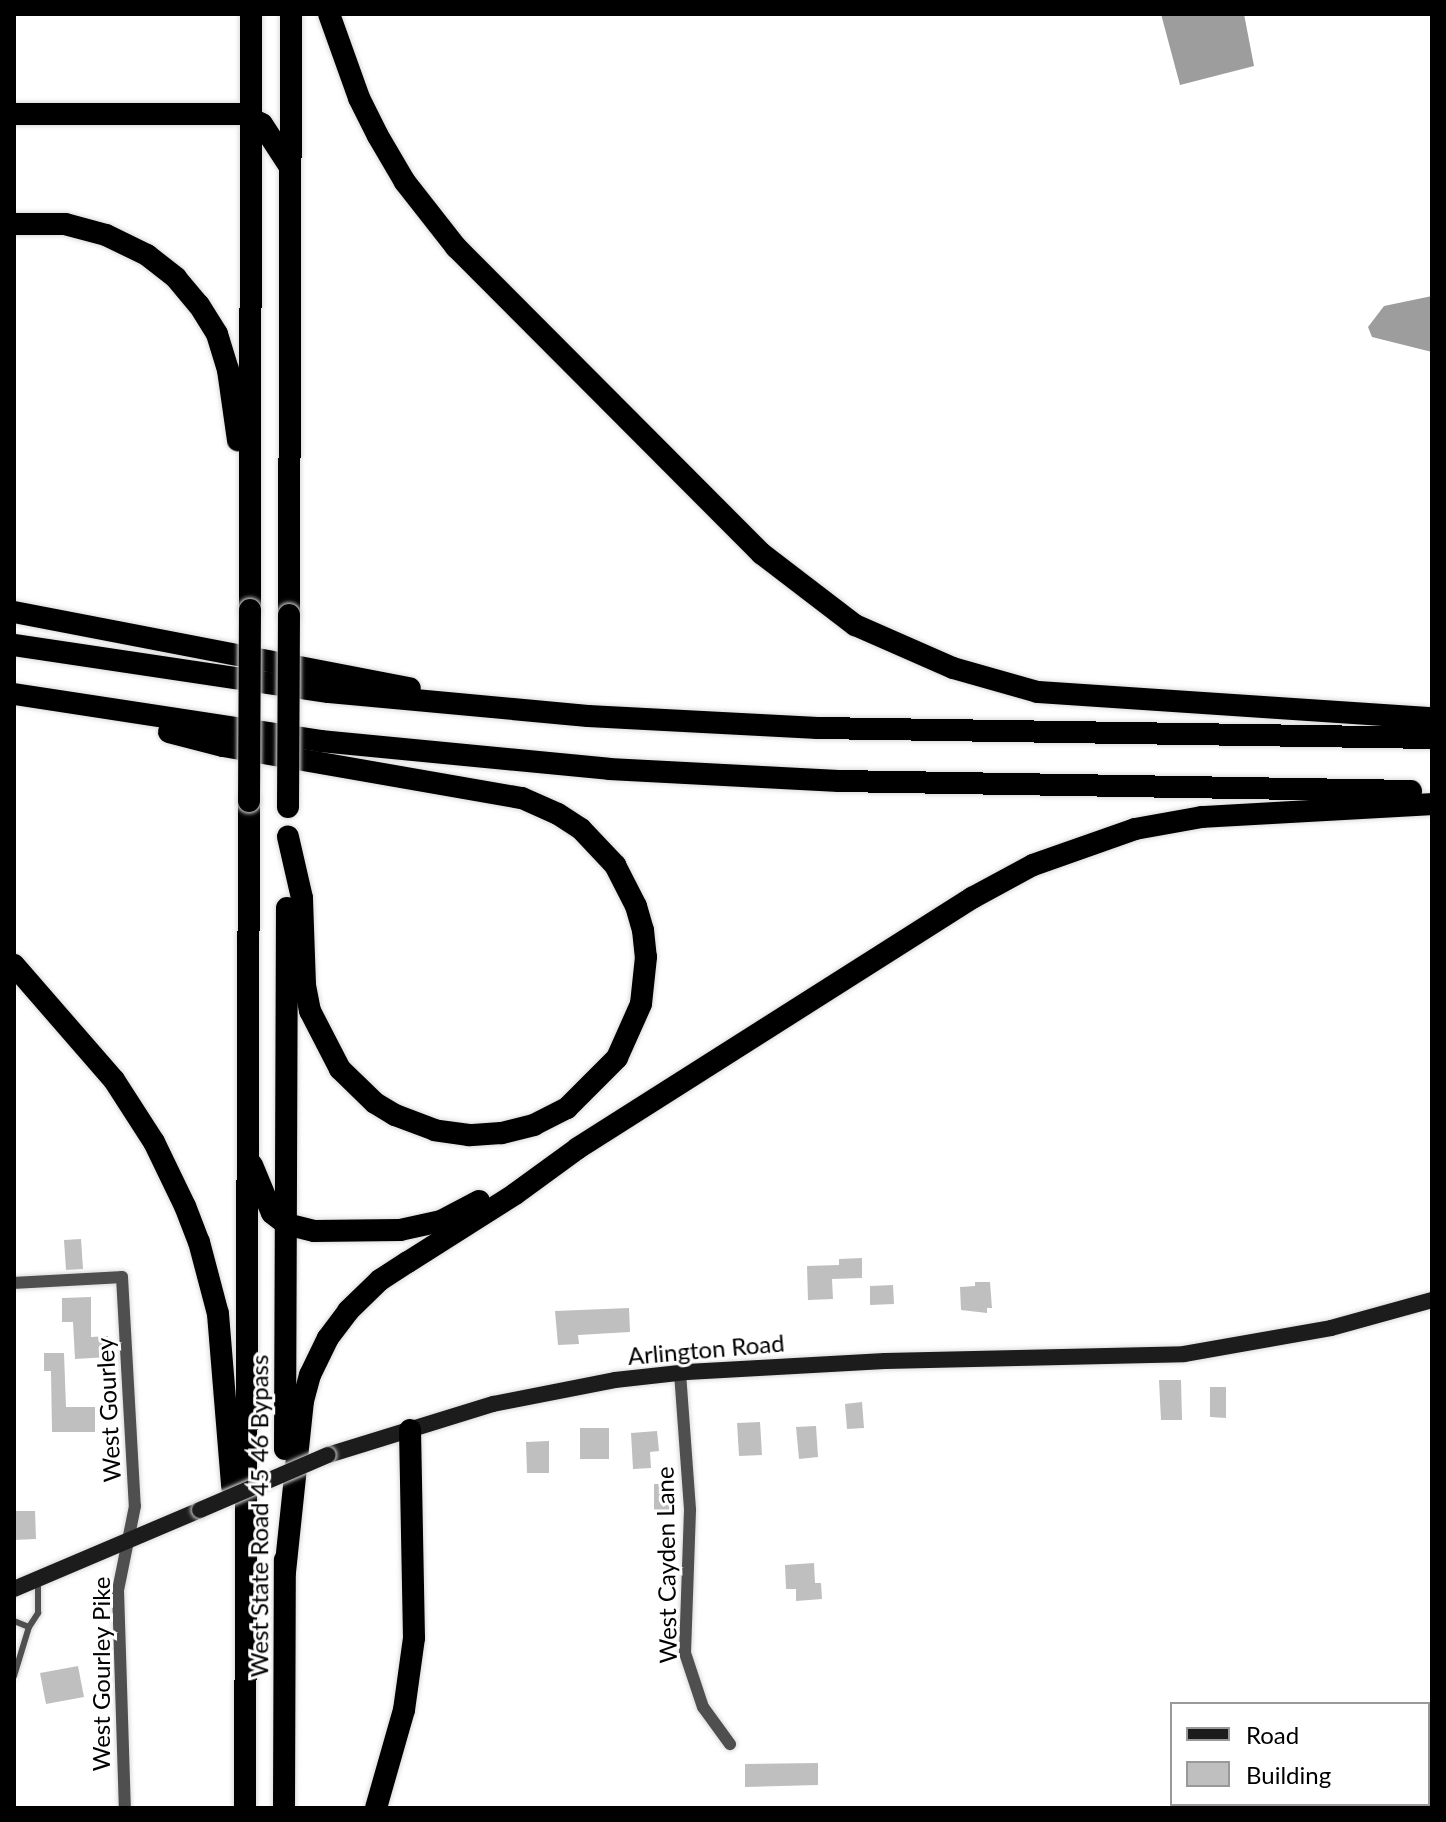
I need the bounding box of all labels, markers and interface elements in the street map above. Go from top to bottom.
street label: Arlington Road [626,1328,786,1370]
street label: West Gourley [90,1337,126,1483]
street label: West State Road 45 46 Bypass [245,1355,273,1677]
street label: West Cayden Lane [650,1466,682,1664]
street label: West Gourley Pike [87,1576,115,1772]
legend [1170,1702,1430,1806]
text: Road [1246,1720,1299,1749]
text: Building [1246,1760,1331,1789]

